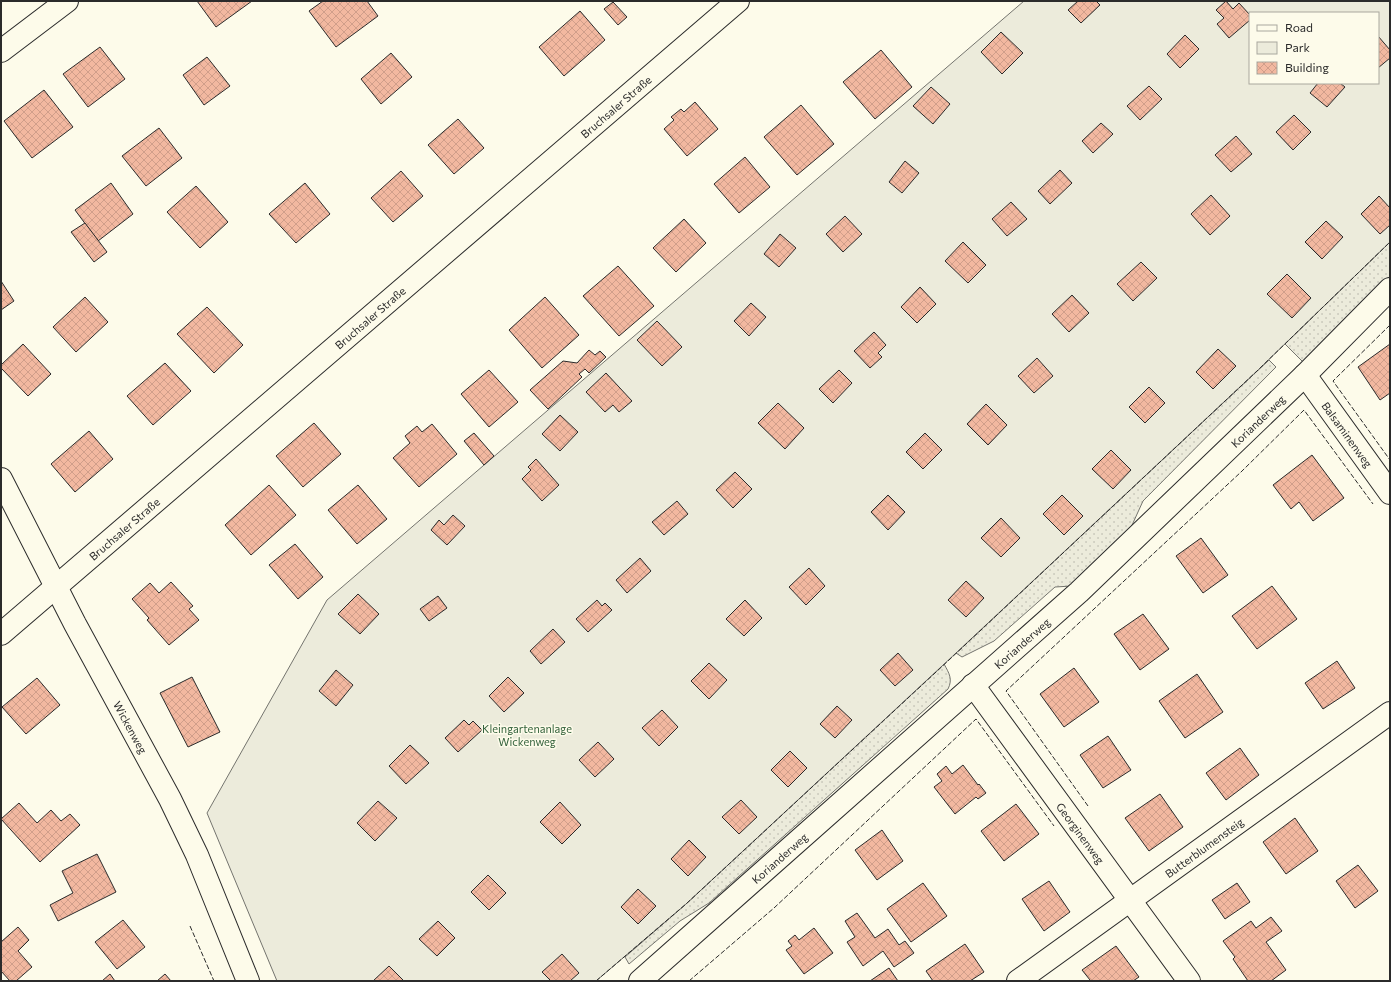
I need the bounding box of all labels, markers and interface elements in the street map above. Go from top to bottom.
legend [1249,12,1379,84]
text: Road [1285,20,1313,34]
text: Park [1285,40,1311,54]
text: Building [1285,60,1329,74]
street label: Bruchsaler Straße [578,72,654,140]
street label: Bruchsaler Straße [332,283,408,351]
street label: Korianderweg [1228,392,1287,450]
street label: Balsaminenweg [1320,399,1376,470]
street label: Bruchsaler Straße [86,494,162,562]
street label: Korianderweg [991,615,1052,671]
street label: Wickenweg [111,699,150,755]
park label: Kleingartenanlage Wickenweg [482,722,572,748]
street label: Georginenweg [1054,800,1107,866]
street label: Butterblumensteig [1162,814,1246,880]
street label: Korianderweg [749,830,810,886]

